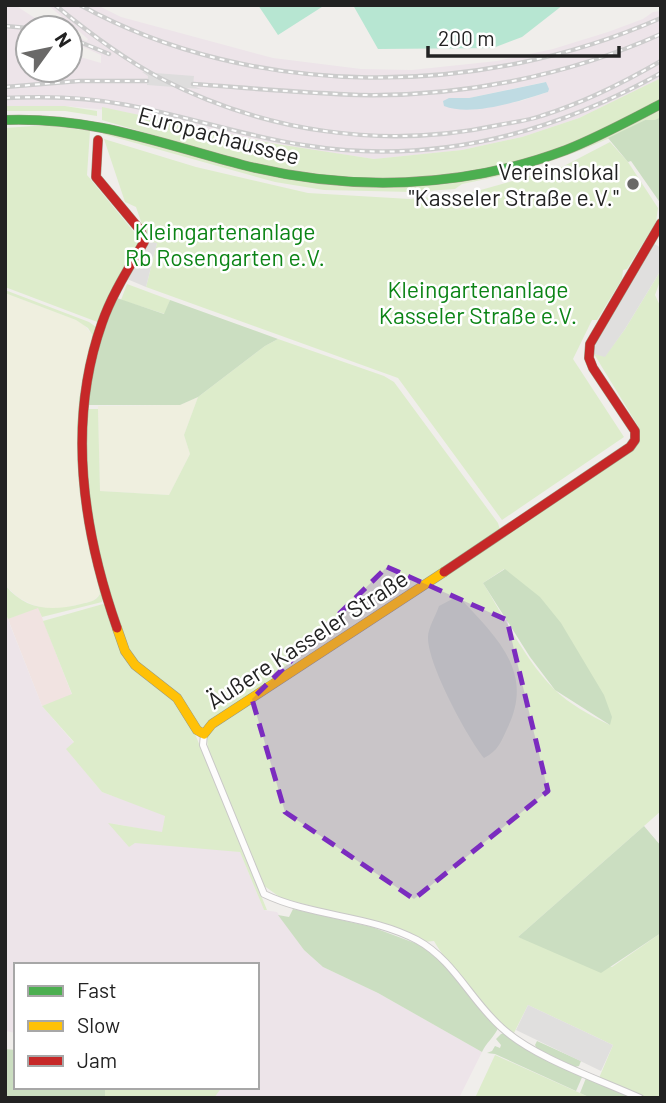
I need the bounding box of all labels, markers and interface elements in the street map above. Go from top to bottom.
north arrow [14,14,84,84]
scale bar [428,14,619,58]
text: 200 m [438,25,495,50]
text: N [51,28,77,51]
street label: Europachaussee [135,100,303,170]
place label: Vereinslokal "Kasseler Straße e.V." [409,157,619,211]
marker: Vereinslokal "Kasseler Straße e.V." [625,176,641,192]
park label: Kleingartenanlage Rb Rosengarten e.V. [125,217,325,271]
park label: Kleingartenanlage Kasseler Straße e.V. [379,275,577,329]
street label: Äußere Kasseler Straße [201,564,413,714]
legend [14,963,259,1089]
text: Fast [77,977,117,1002]
text: Slow [77,1012,120,1037]
text: Jam [77,1047,117,1072]

